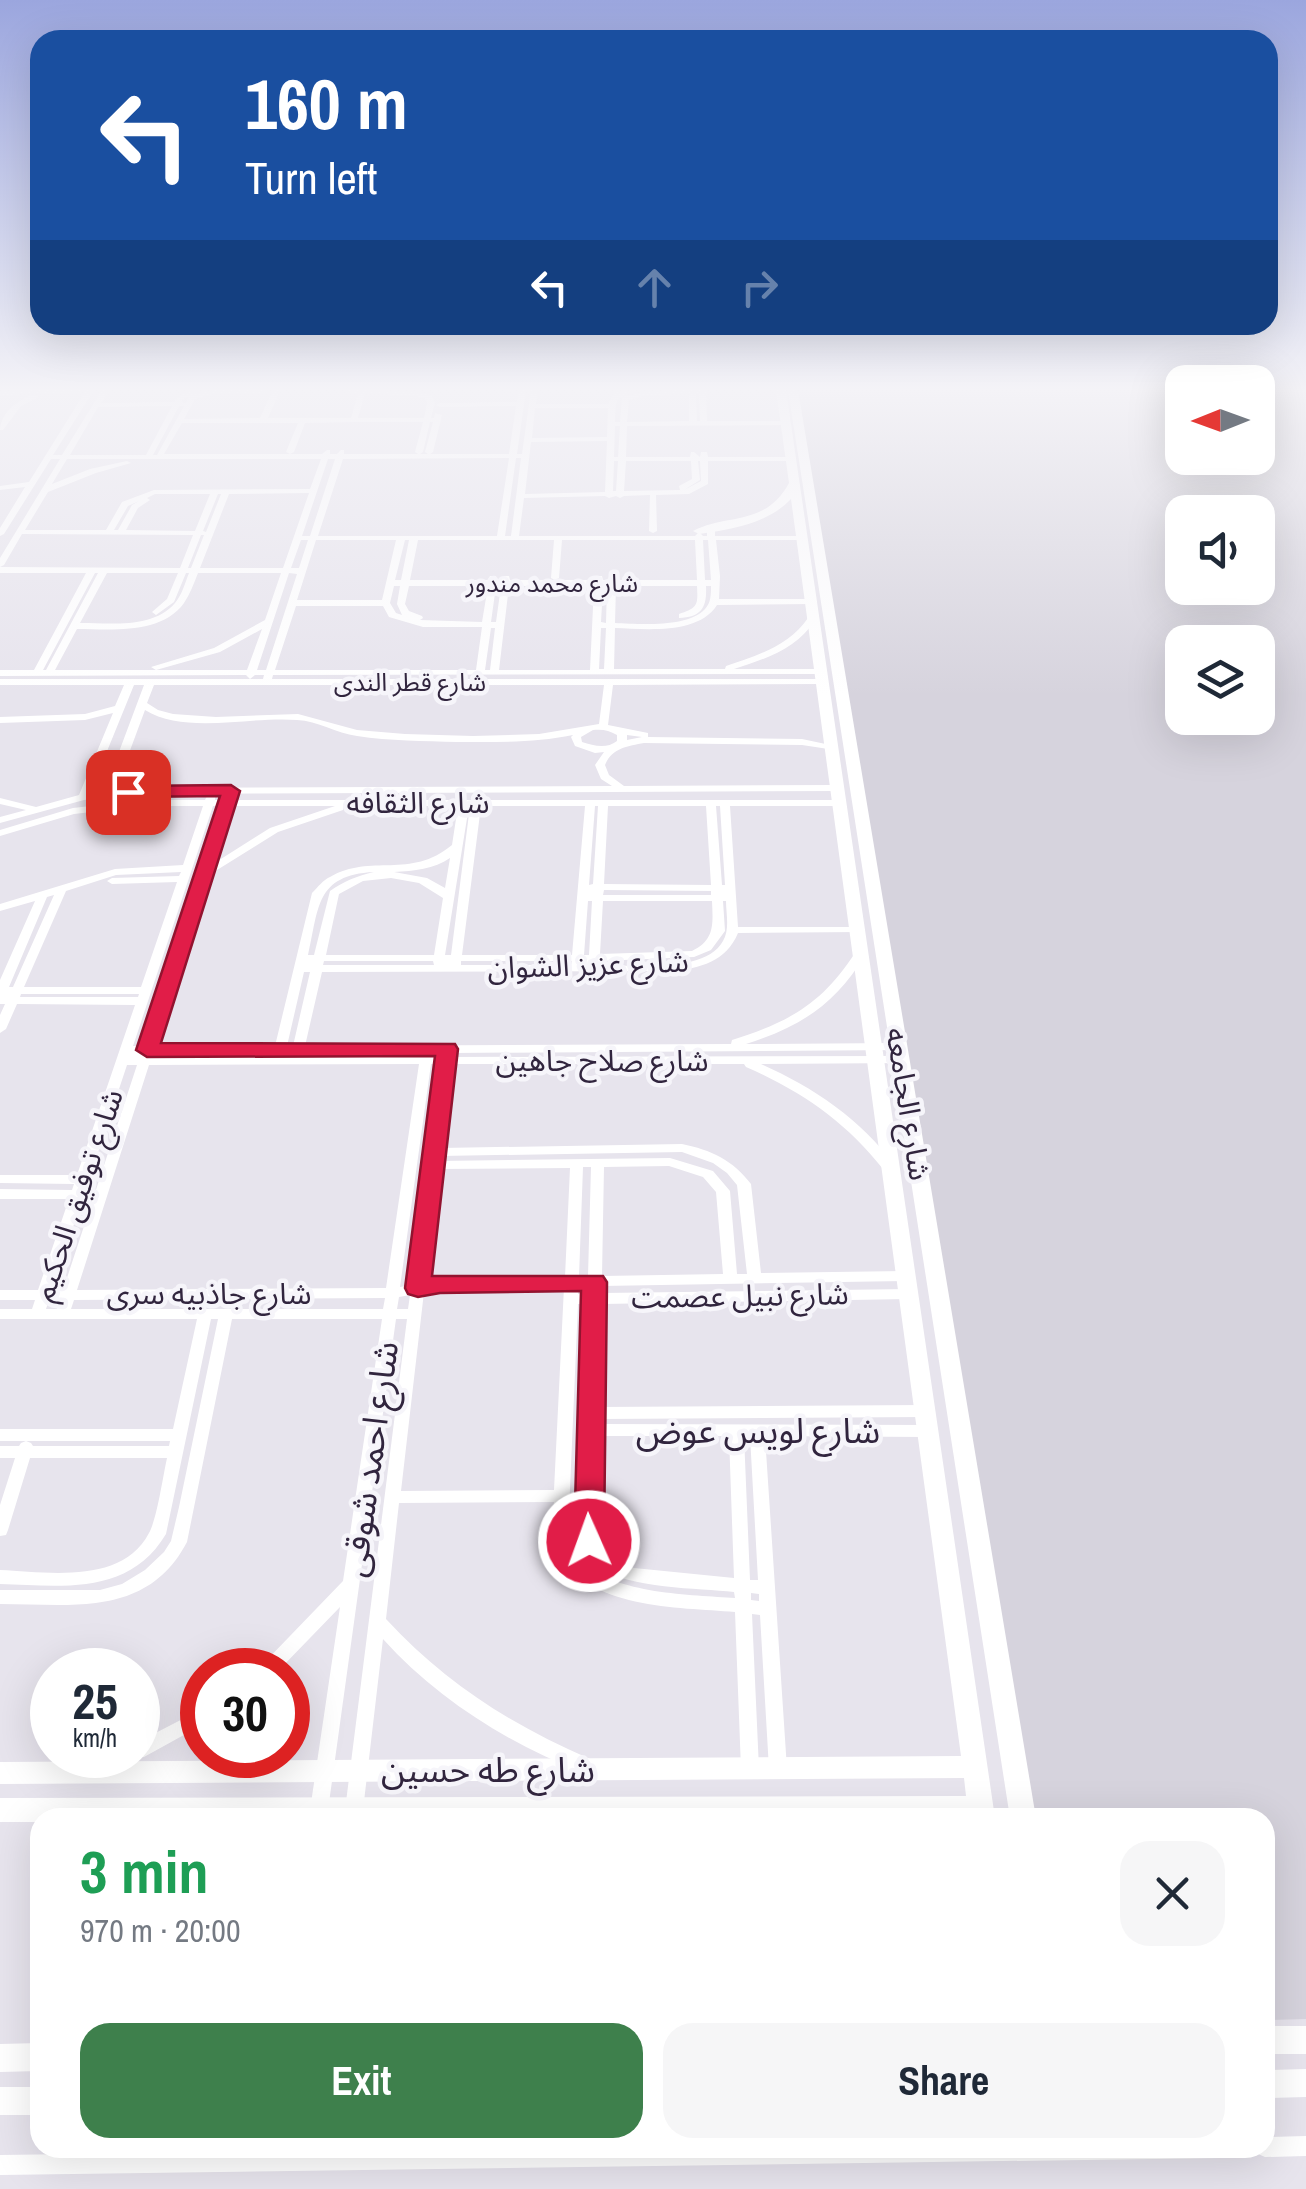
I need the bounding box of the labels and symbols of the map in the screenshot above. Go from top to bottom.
north arrow [1165,365,1275,475]
street label: شارع محمد مندور [465,566,638,602]
street label: شارع قطر الندى [334,665,486,701]
pin [86,750,171,835]
street label: شارع الثقافه [346,782,490,825]
street label: شارع عزيز الشوان [487,940,689,991]
street label: شارع الجامعه [874,1025,941,1184]
street label: شارع صلاح جاهين [495,1040,709,1083]
street label: شارع توفيق الحكيم [22,1083,136,1307]
street label: شارع جاذبيه سرى [107,1273,311,1316]
street label: شارع نبيل عصمت [631,1273,849,1320]
street label: شارع احمد شوقى [330,1338,412,1580]
street label: شارع لويس عوض [636,1407,880,1457]
position arrow [537,1489,641,1593]
speed limit sign: 30 [180,1648,310,1778]
street label: شارع طه حسين [381,1746,595,1796]

